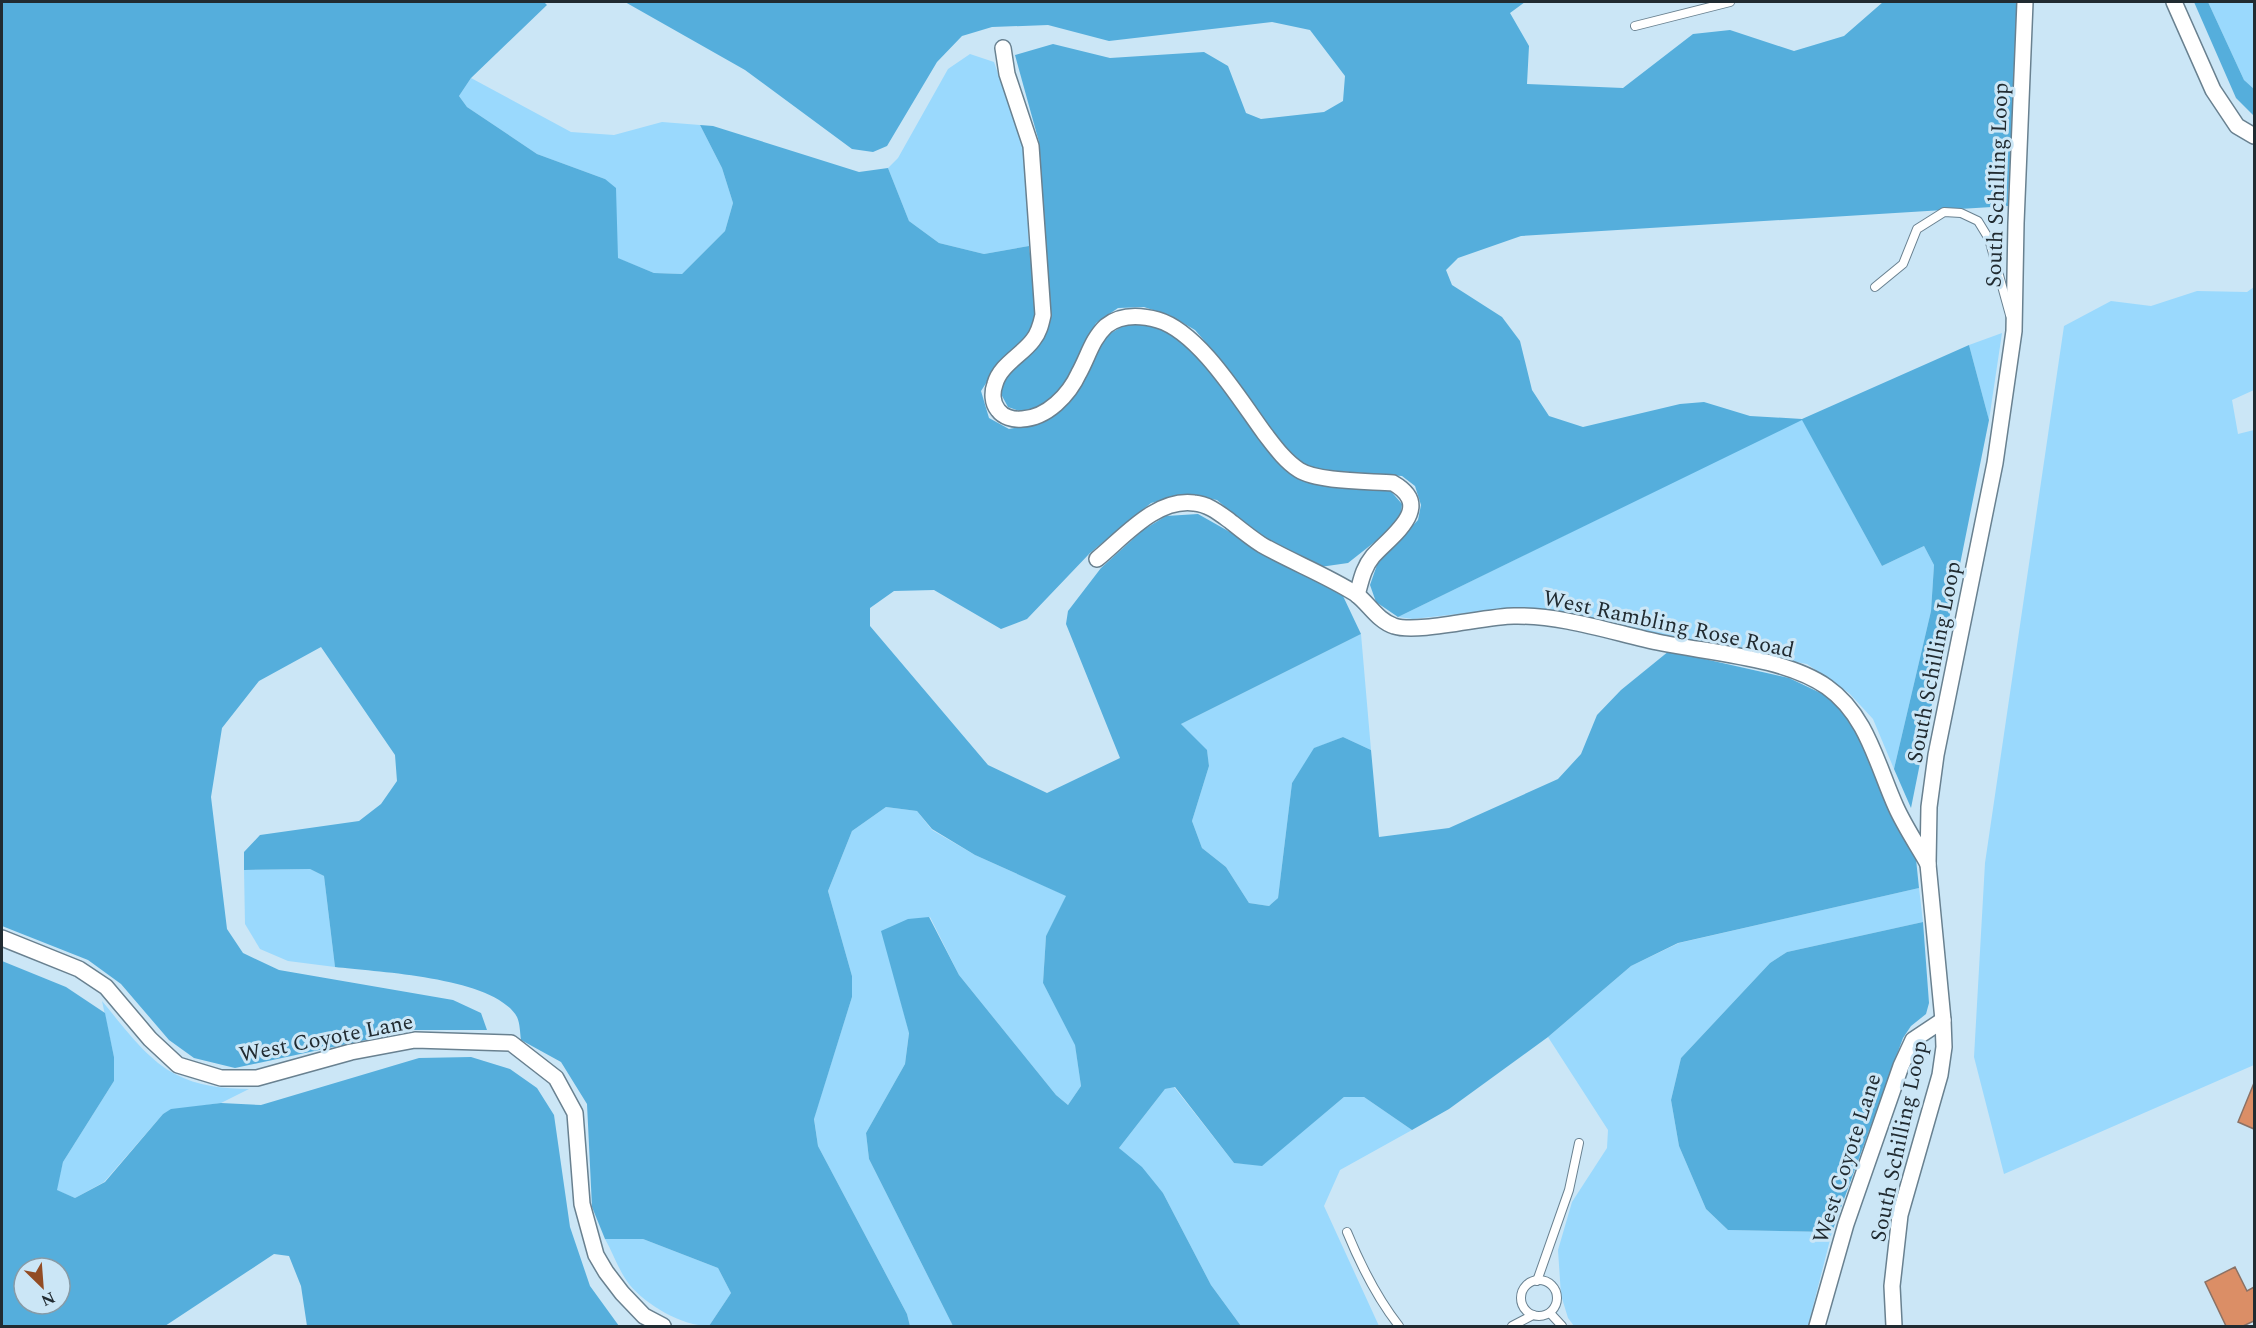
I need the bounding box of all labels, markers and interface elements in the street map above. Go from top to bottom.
street label: South Schilling Loop [1977,82,2018,288]
street label: South Schilling Loop [1899,559,1970,766]
street label: West Rambling Rose Road [1540,582,1797,667]
street label: West Coyote Lane [236,1005,416,1072]
street label: South Schilling Loop [1862,1038,1937,1245]
street label: West Coyote Lane [1804,1069,1890,1248]
north arrow [12,1256,72,1316]
text: N [37,1285,59,1312]

